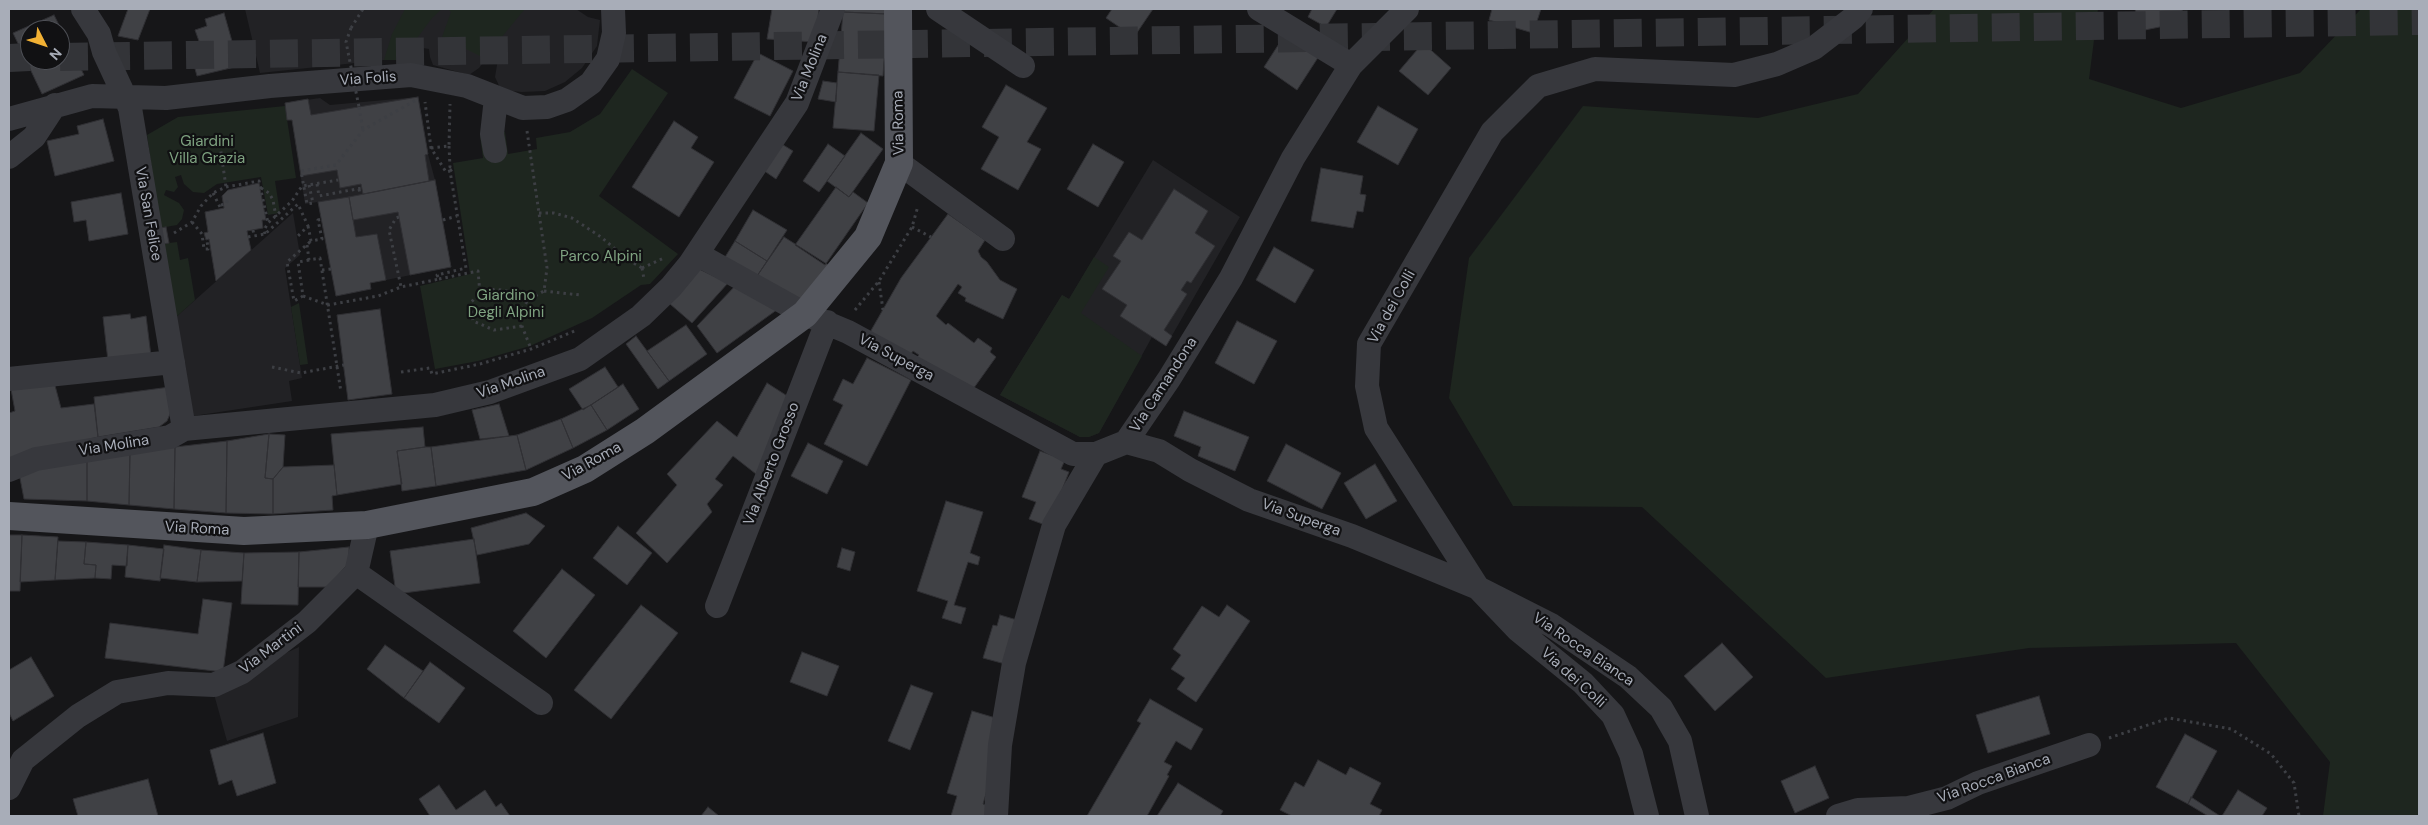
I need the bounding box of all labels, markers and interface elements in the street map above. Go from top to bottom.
north arrow [20,20,70,70]
street label: Via Molina [788,32,832,104]
text: N [45,44,66,64]
street label: Via Folis [339,68,397,90]
street label: Via Roma [889,91,909,155]
park label: Giardini Villa Grazia [169,133,245,168]
street label: Via San Felice [131,165,165,263]
park label: Parco Alpini [560,248,642,266]
street label: Via dei Colli [1364,267,1420,347]
park label: Giardino Degli Alpini [468,287,544,322]
street label: Via Superga [855,331,937,385]
street label: Via Camandona [1127,334,1201,436]
street label: Via Molina [474,363,548,403]
street label: Via Alberto Grosso [740,400,804,528]
street label: Via Molina [78,432,150,460]
street label: Via Roma [559,438,625,486]
street label: Via Superga [1259,495,1343,541]
street label: Via Roma [164,518,230,540]
street label: Via Rocca Bianca [1529,609,1637,691]
street label: Via Martini [236,620,306,678]
street label: Via dei Colli [1537,644,1609,712]
street label: Via Rocca Bianca [1935,750,2053,808]

